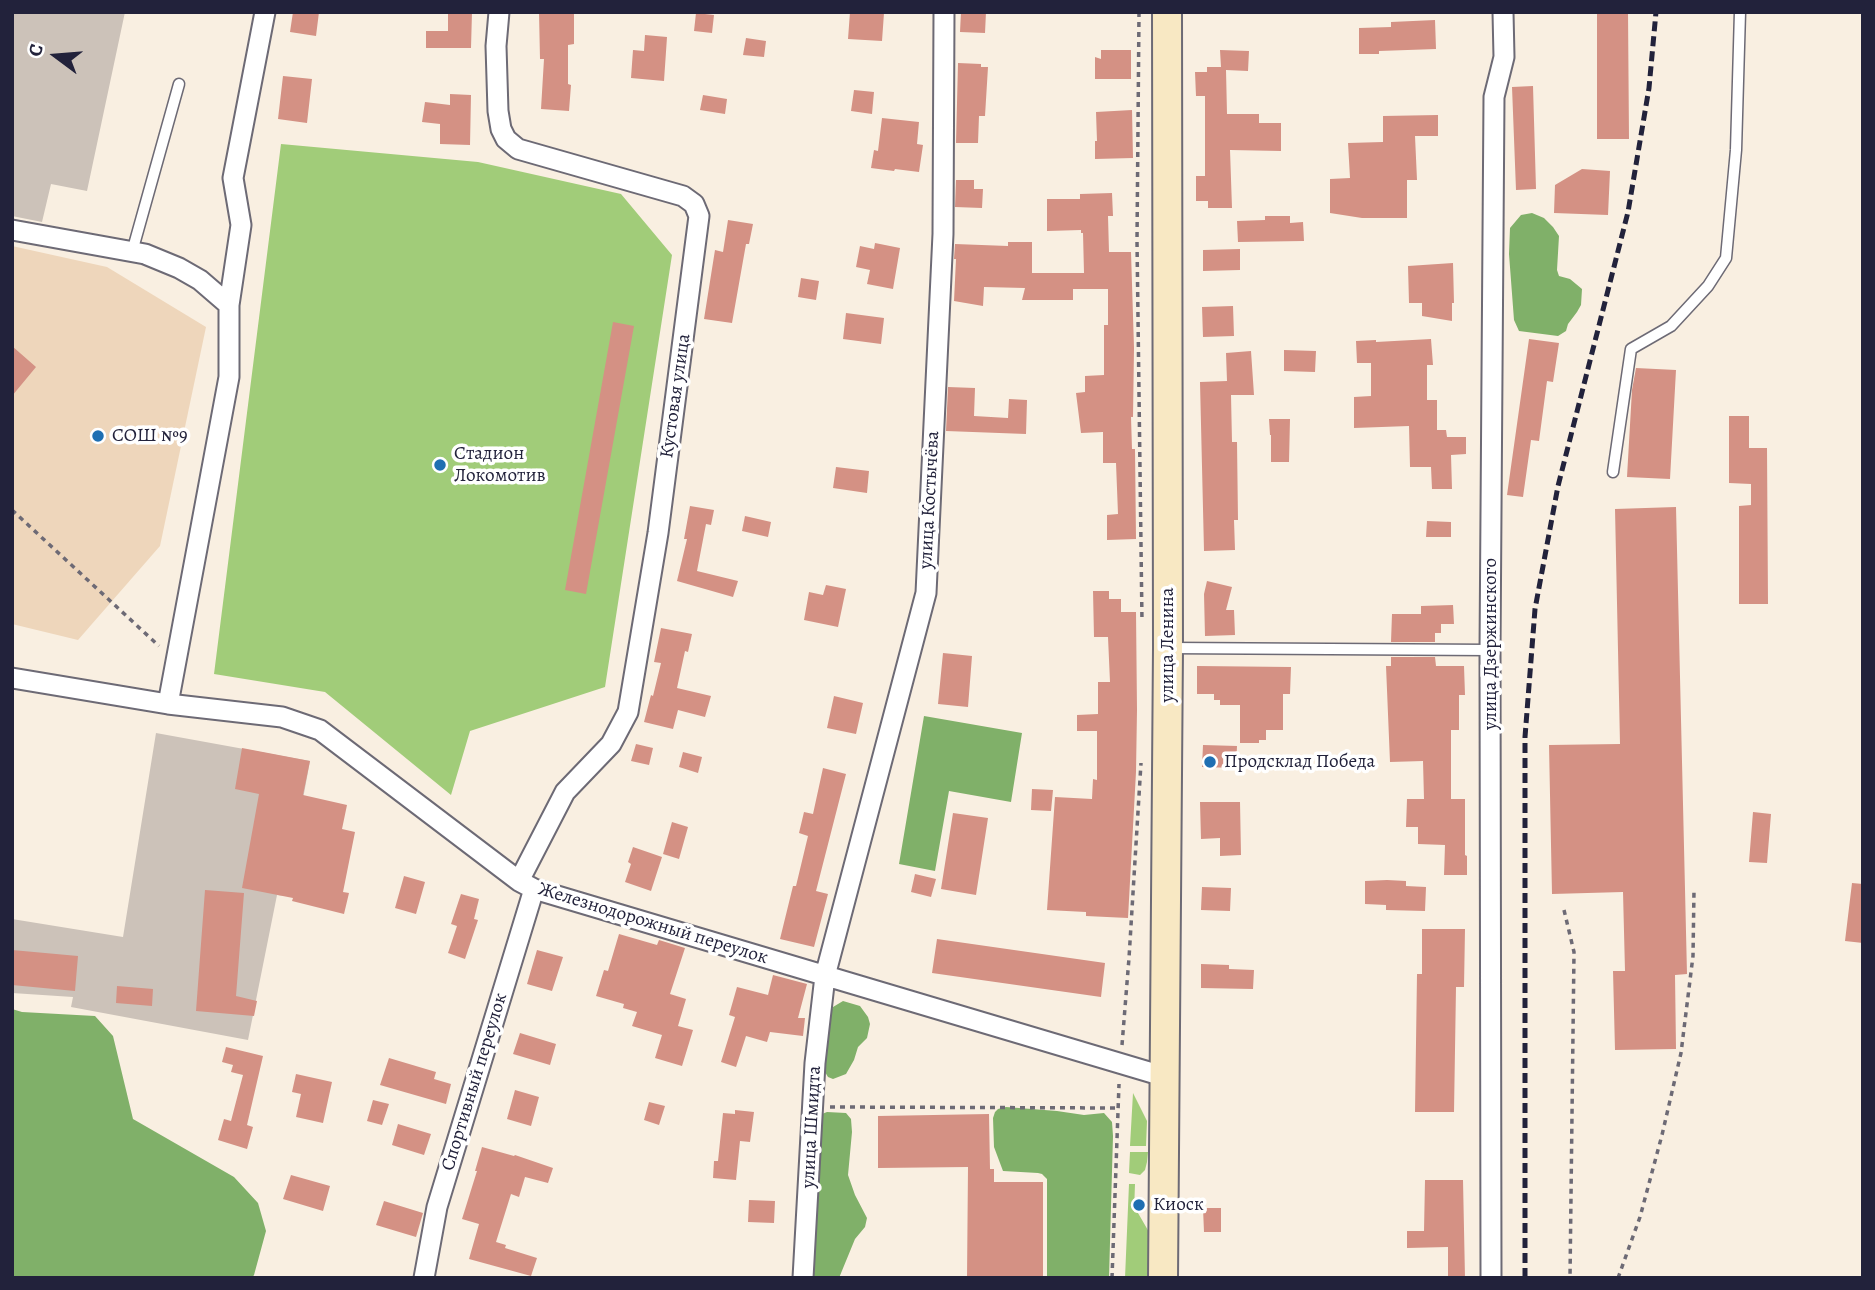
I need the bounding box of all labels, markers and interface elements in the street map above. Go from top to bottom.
north arrow [21,21,91,91]
text: С [22,41,50,59]
street label: Кустовая улица [656,332,696,460]
place label: СОШ №9 [112,425,188,447]
marker: СОШ №9 [90,428,106,444]
street label: улица Костычёва [915,430,945,570]
place label: Стадион Локомотив [454,443,546,487]
marker: Стадион Локомотив [432,457,448,473]
street label: улица Дзержинского [1480,558,1502,730]
street label: улица Ленина [1157,588,1179,702]
place label: Продсклад Победа [1224,751,1375,773]
marker: Продсклад Победа [1202,754,1218,770]
street label: Железнодорожный переулок [535,878,771,970]
street label: Спортивный переулок [437,990,513,1174]
street label: улица Шмидта [797,1065,827,1189]
place label: Киоск [1153,1194,1204,1216]
marker: Киоск [1131,1197,1147,1213]

